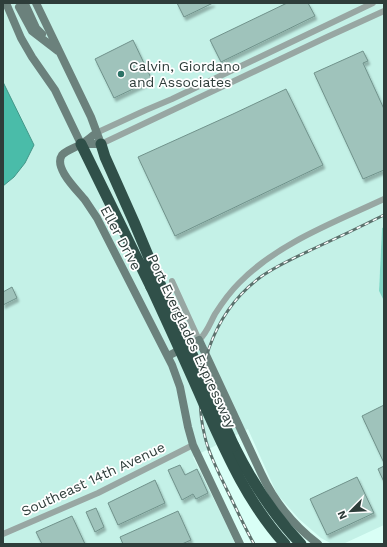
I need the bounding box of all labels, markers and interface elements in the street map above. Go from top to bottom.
place label: Calvin, Giordano and Associates [129,58,240,90]
marker: Calvin, Giordano and Associates [116,69,126,79]
street label: Eller Drive [97,203,145,273]
street label: Port Everglades Expressway [145,252,240,431]
street label: Southeast 14th Avenue [19,439,167,519]
north arrow [331,491,371,531]
text: N [335,508,350,521]

